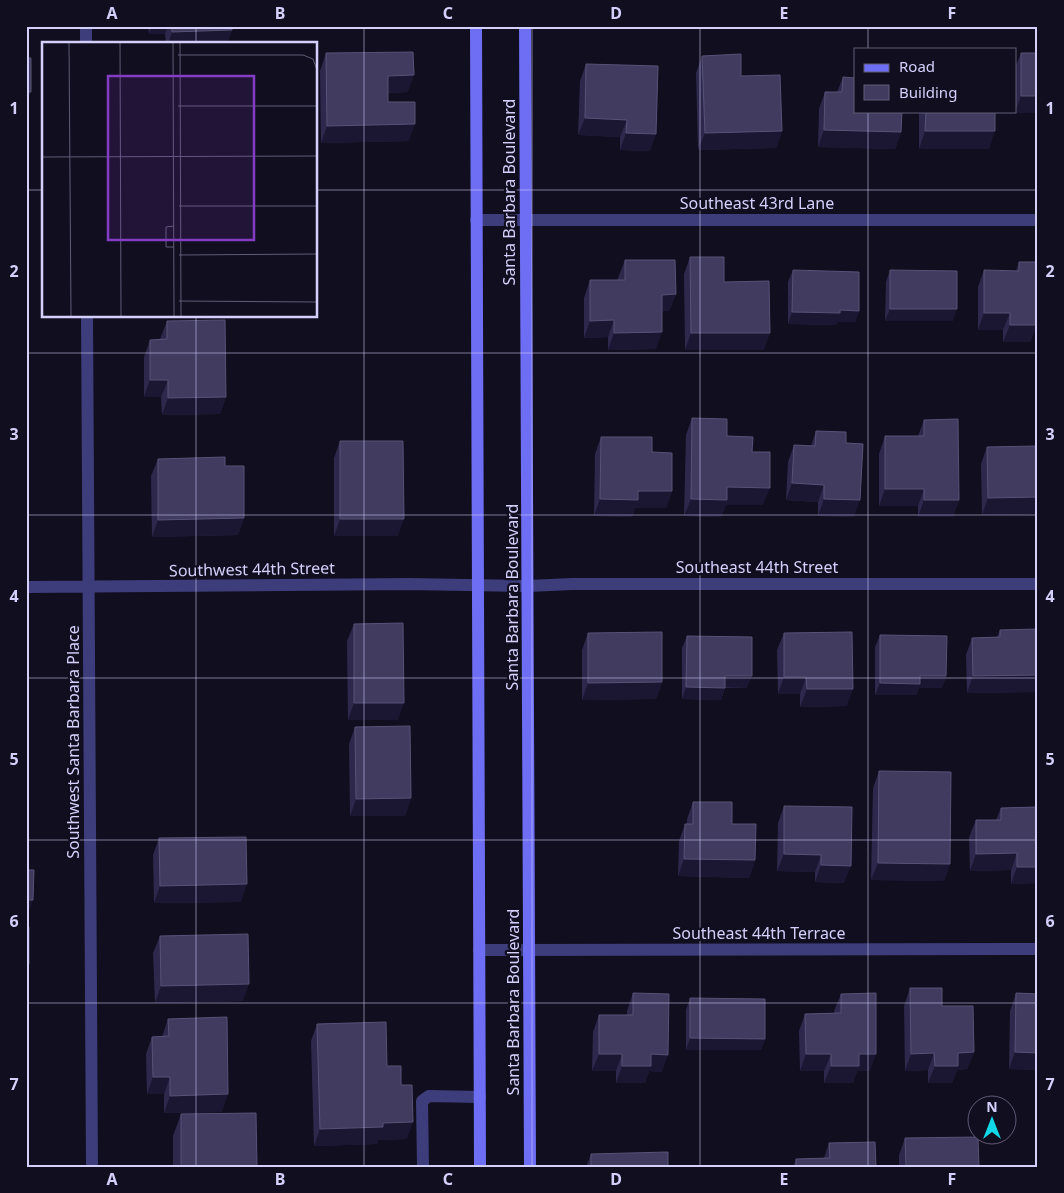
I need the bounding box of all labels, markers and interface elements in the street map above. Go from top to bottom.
text: A [106,2,118,24]
text: B [275,2,285,24]
text: C [443,2,453,24]
text: D [610,2,622,24]
text: E [780,2,789,24]
text: F [948,2,956,24]
inset map [42,42,318,318]
legend [854,48,1016,112]
text: Road [899,56,935,76]
text: Building [899,82,957,102]
text: 1 [9,97,19,119]
text: 1 [1045,97,1055,119]
street label: Santa Barbara Boulevard [498,99,520,285]
street label: Southeast 43rd Lane [680,192,834,214]
text: 2 [9,260,19,282]
text: 2 [1045,260,1055,282]
text: 3 [9,423,19,445]
text: 3 [1045,423,1055,445]
street label: Santa Barbara Boulevard [501,504,523,690]
street label: Southeast 44th Street [676,556,838,578]
street label: Southwest 44th Street [169,557,335,581]
text: 4 [9,585,19,607]
text: 4 [1045,585,1055,607]
street label: Southwest Santa Barbara Place [62,625,84,859]
text: 5 [9,748,19,770]
text: 5 [1045,748,1055,770]
street label: Santa Barbara Boulevard [502,909,524,1095]
text: 6 [9,910,19,932]
text: 6 [1045,910,1055,932]
street label: Southeast 44th Terrace [672,922,846,944]
text: 7 [9,1073,19,1095]
text: 7 [1045,1073,1055,1095]
north arrow [966,1096,1016,1146]
text: N [986,1097,998,1116]
text: A [106,1168,118,1190]
text: B [275,1168,285,1190]
text: C [443,1168,453,1190]
text: D [610,1168,622,1190]
text: E [780,1168,789,1190]
text: F [948,1168,956,1190]

